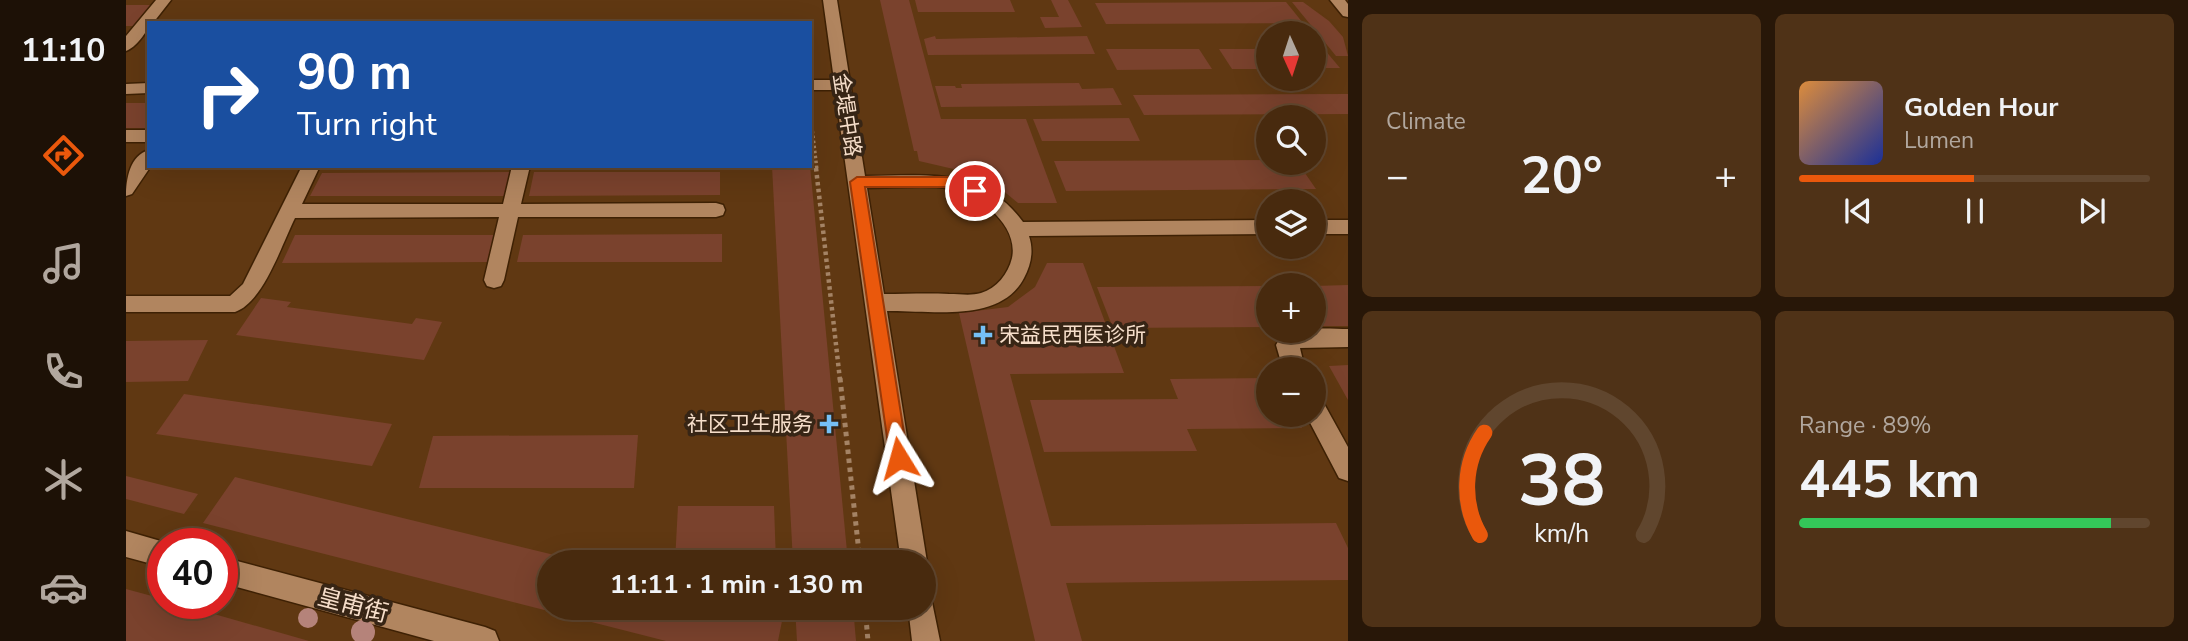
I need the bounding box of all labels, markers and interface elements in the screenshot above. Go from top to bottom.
north arrow [1256,21,1326,91]
map controls [1256,21,1326,427]
text: 11:10 [21,29,105,72]
text: 90 m [297,39,412,106]
icon: right [182,49,273,140]
street label: 金堤中路 [827,71,867,159]
text: Golden Hour [1904,90,2059,125]
text: Turn right [297,103,437,146]
button: search [1256,105,1326,175]
text: Climate [1386,106,1466,137]
text: Lumen [1904,125,1974,156]
icon: directions [39,131,88,180]
text: 20° [1520,140,1603,211]
text: − [1386,151,1409,202]
text: + [1714,151,1737,202]
pin [945,161,1005,221]
icon: arrive [956,172,994,210]
button: layers [1256,189,1326,259]
icon: previous [1839,192,1877,230]
icon: pause [1956,192,1994,230]
icon: next [2073,192,2111,230]
icon: music [39,239,88,288]
button: + [1256,273,1326,343]
place label: 宋益民西医诊所 [999,321,1146,349]
marker: 宋益民西医诊所 [973,325,993,345]
icon: phone [39,347,88,396]
button: − [1256,357,1326,427]
place label: 社区卫生服务 [687,410,813,438]
text: Range · 89% [1799,410,1931,441]
marker: 社区卫生服务 [819,414,839,434]
position arrow [862,421,936,495]
text: 38 [1518,431,1605,531]
text: 445 km [1799,444,1980,515]
icon: climate [39,455,88,504]
text: km/h [1534,517,1589,551]
speed limit sign: 40 [147,528,238,619]
icon: car [39,563,88,612]
text: 11:11 · 1 min · 130 m [610,567,863,602]
street label: 皇甫街 [314,580,392,630]

